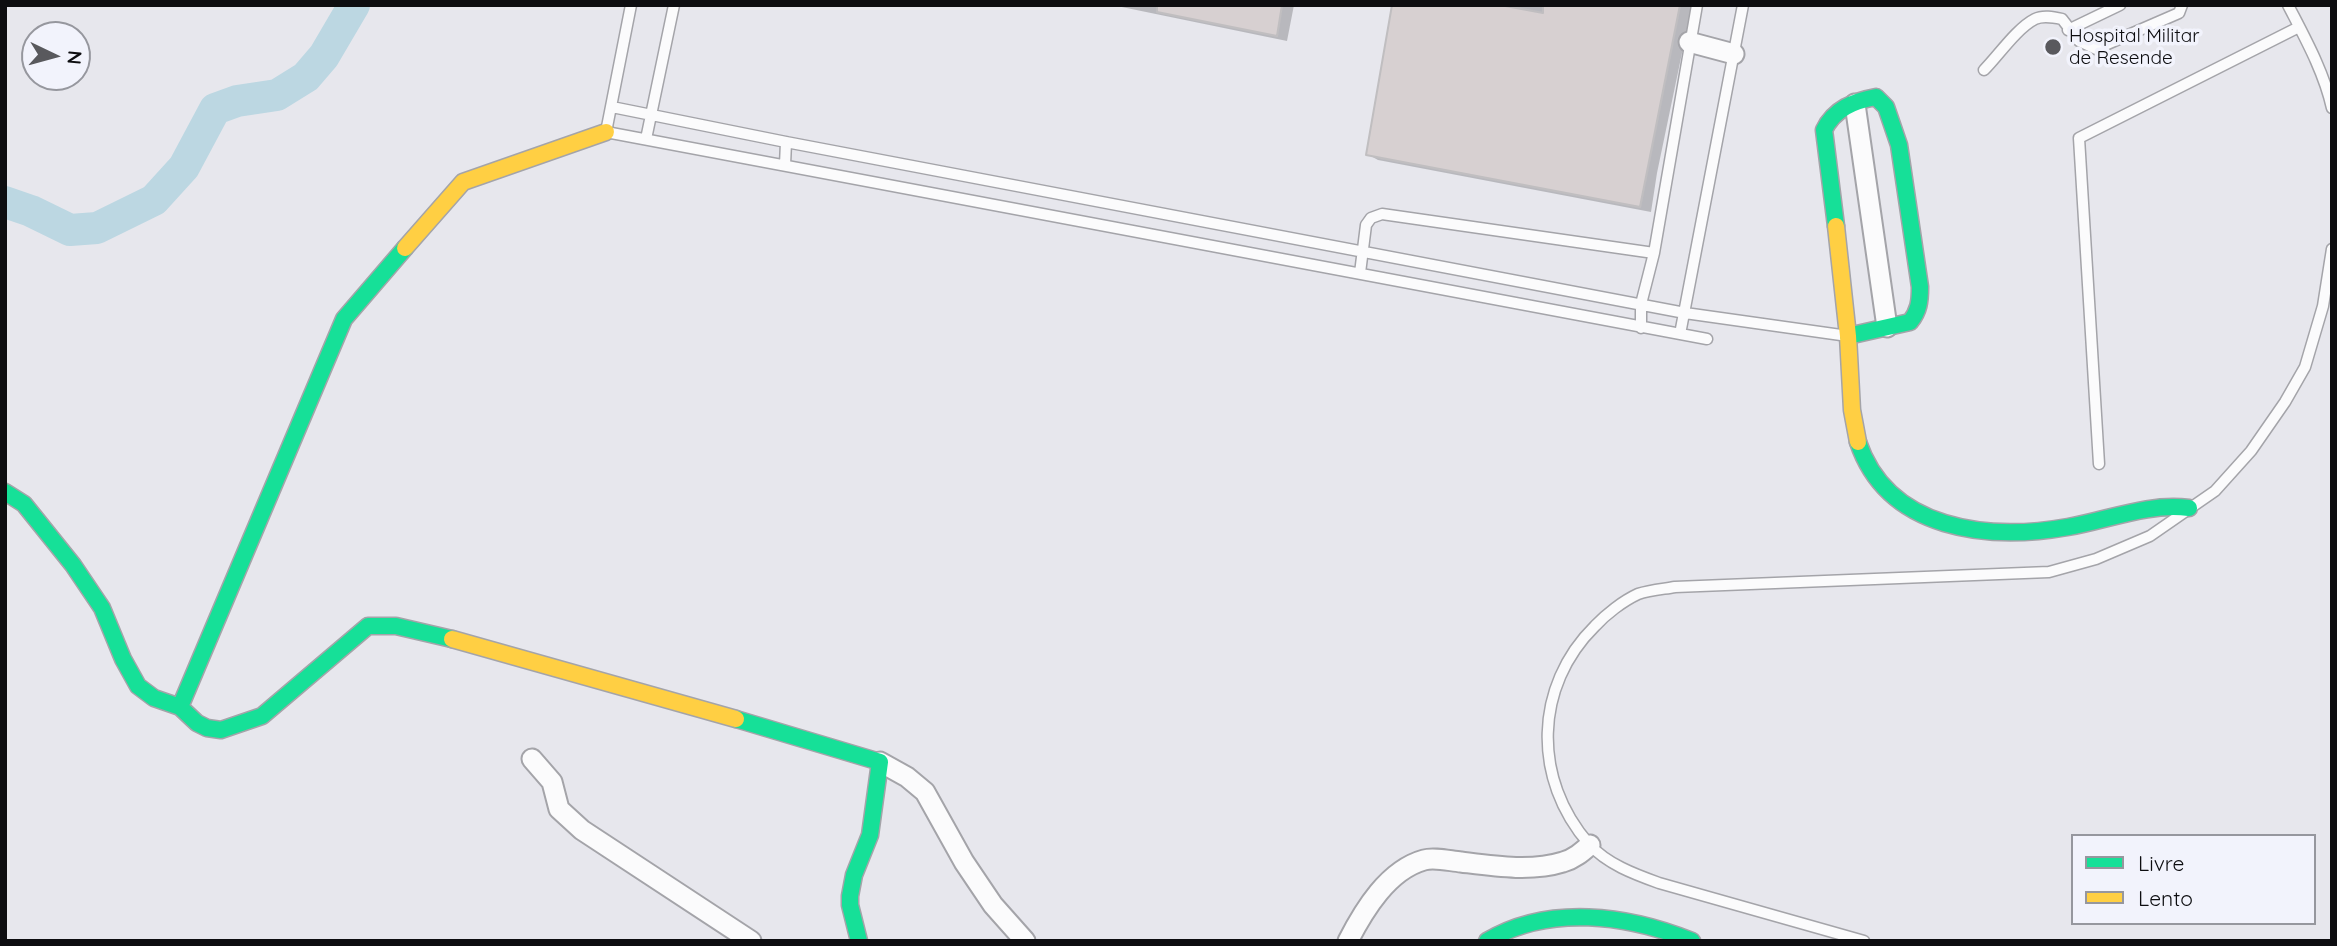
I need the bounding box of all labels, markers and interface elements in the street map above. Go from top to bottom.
north arrow [21,21,91,91]
place label: Hospital Militar de Resende [2069,25,2200,69]
marker: Hospital Militar de Resende [2043,37,2063,57]
text: N [62,50,87,66]
legend [2071,834,2316,925]
text: Livre [2138,850,2184,876]
text: Lento [2138,885,2193,911]

